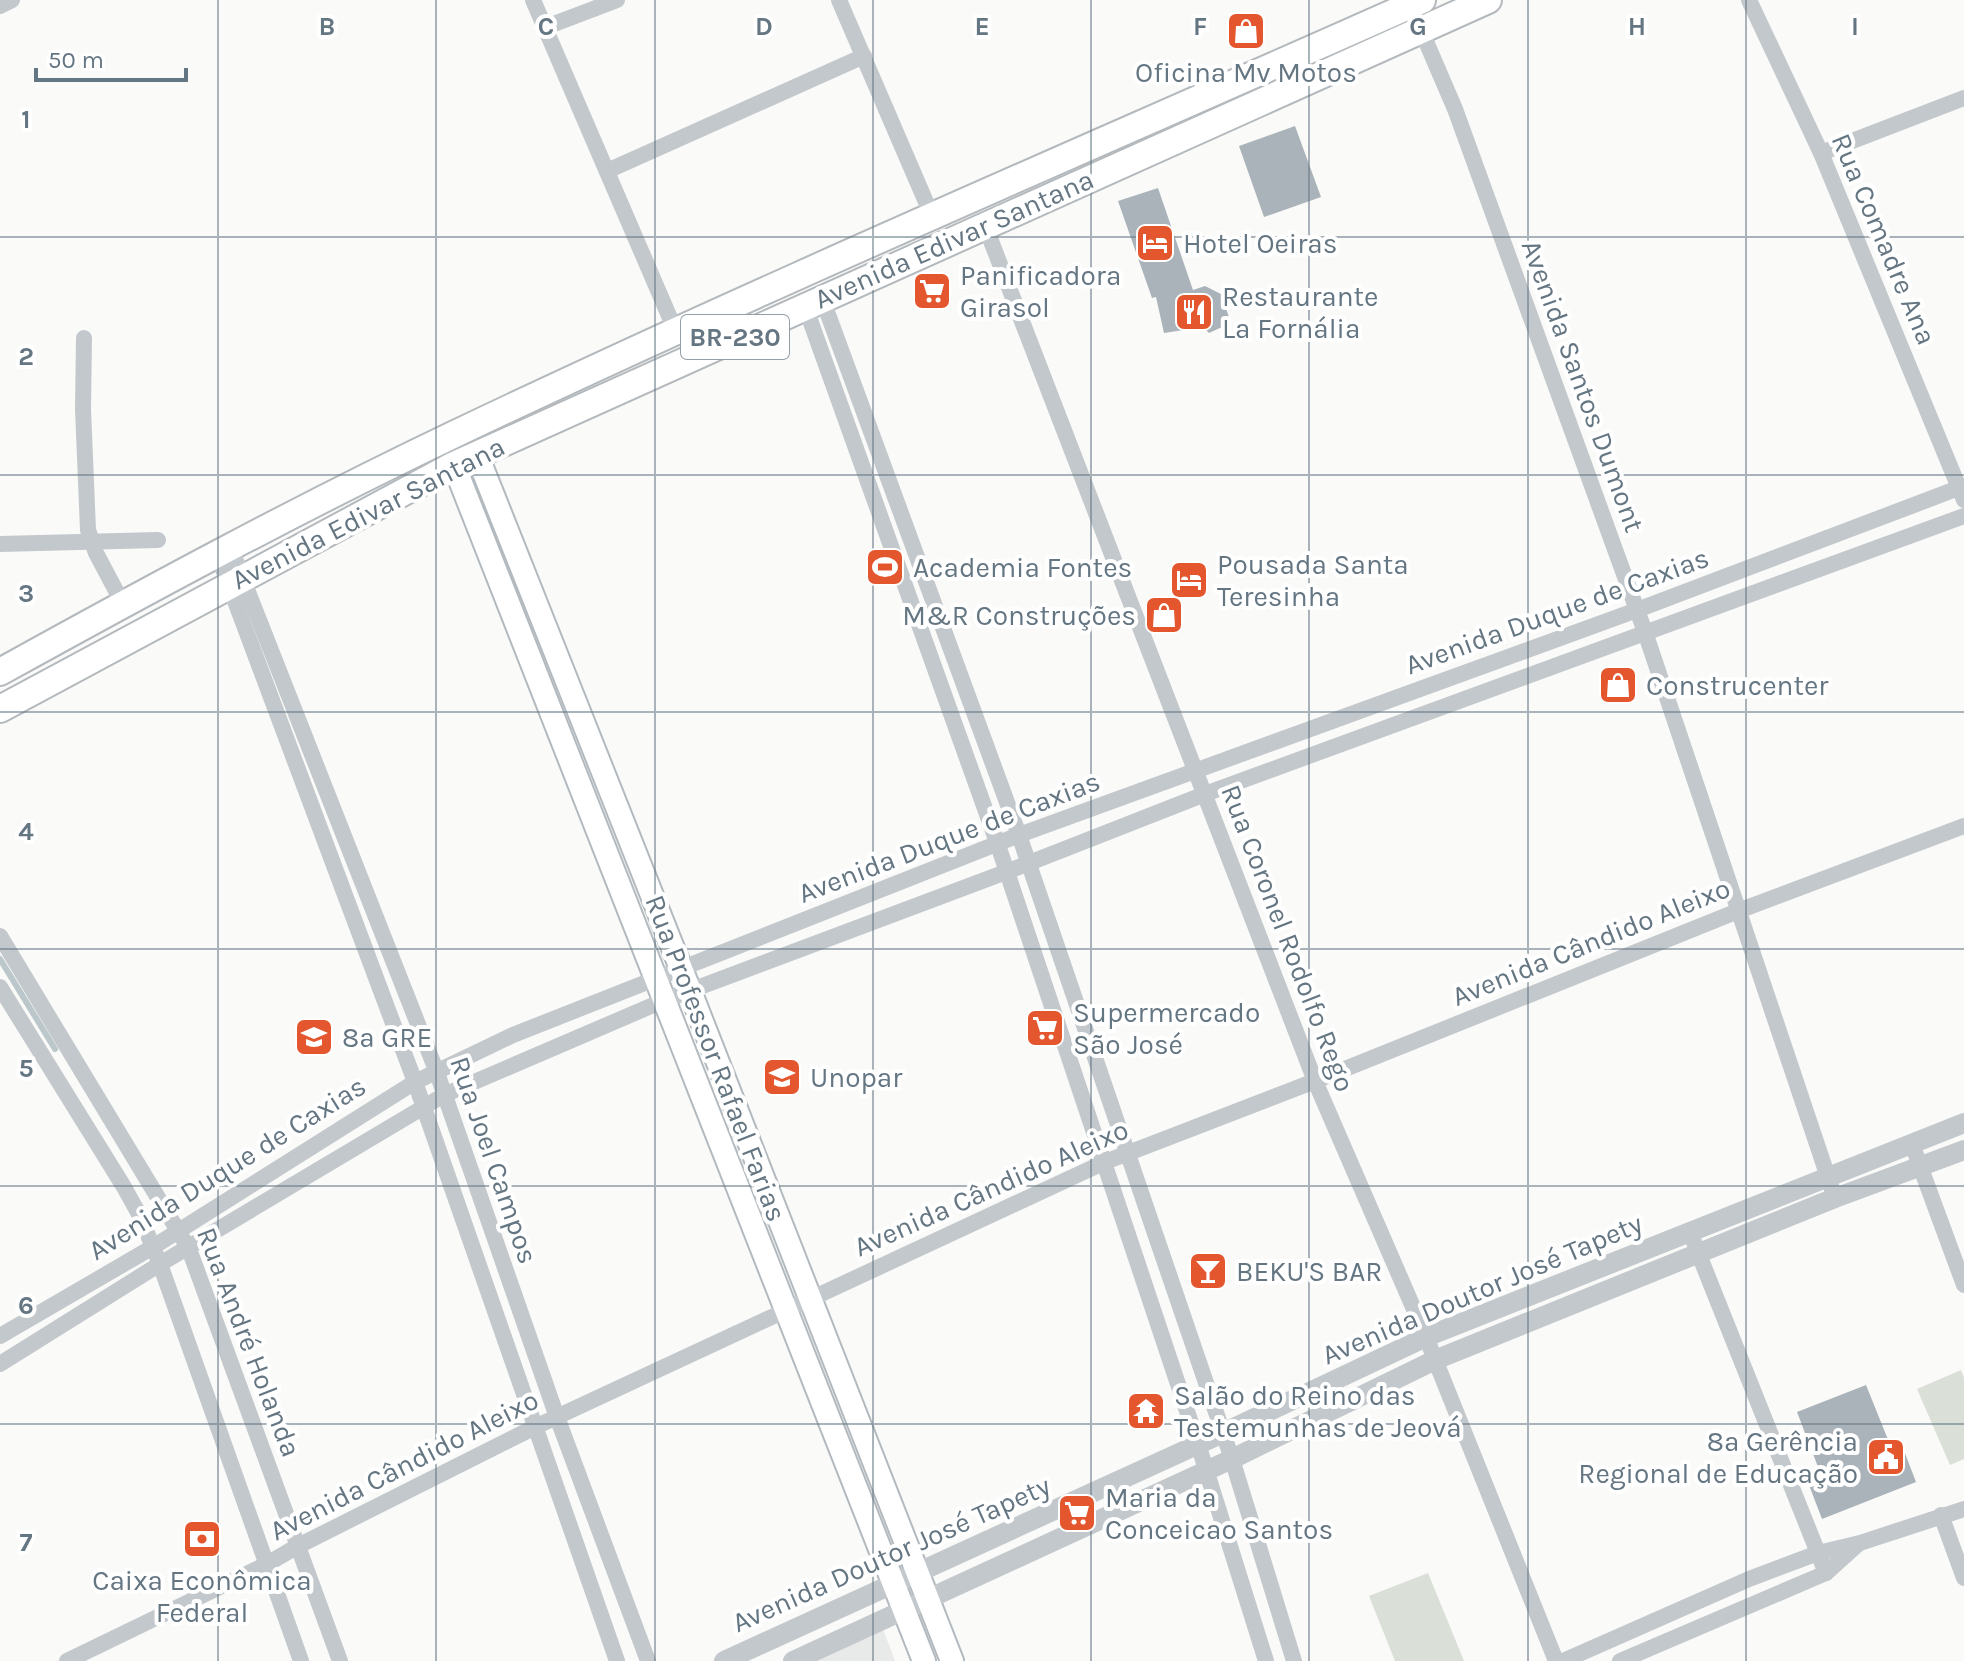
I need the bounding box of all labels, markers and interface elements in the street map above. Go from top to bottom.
shop icon: Oficina Mv Motos [1225,10,1267,52]
text: B [319,11,335,42]
text: C [538,11,554,42]
text: D [755,11,773,42]
text: E [974,11,990,42]
text: F [1193,11,1207,42]
text: G [1409,11,1427,42]
text: H [1628,11,1646,42]
text: I [1851,11,1859,42]
scale bar [36,32,186,82]
text: 50 m [48,46,104,74]
place label: Oficina Mv Motos [1135,56,1357,89]
text: 1 [21,104,31,135]
street label: Rua Comadre Ana [1825,128,1943,350]
street label: Avenida Edivar Santana [809,162,1099,316]
hotel icon: Hotel Oeiras [1134,222,1176,264]
place label: Hotel Oeiras [1183,227,1337,260]
street label: Avenida Santos Dumont [1515,235,1651,537]
place label: Panificadora Girasol [960,259,1121,324]
supermarket icon: Panificadora Girasol [911,270,953,312]
place label: Restaurante La Fornália [1222,280,1378,345]
restaurant icon: Restaurante La Fornália [1173,291,1215,333]
road number: BR-230 [681,315,789,359]
text: 2 [18,341,34,372]
street label: Avenida Edivar Santana [226,430,510,596]
street label: Avenida Duque de Caxias [1401,541,1713,681]
sports icon: Academia Fontes [864,546,906,588]
place label: Pousada Santa Teresinha [1217,548,1409,613]
place label: Academia Fontes [913,551,1132,584]
hotel icon: Pousada Santa Teresinha [1168,559,1210,601]
text: 3 [18,578,34,609]
shop icon: M&R Construções [1143,594,1185,636]
place label: M&R Construções [902,599,1136,632]
shop icon: Construcenter [1597,664,1639,706]
place label: Construcenter [1646,669,1829,702]
street label: Avenida Duque de Caxias [793,764,1105,910]
street label: Rua Coronel Rodolfo Rego [1214,780,1362,1096]
text: 4 [18,816,34,847]
street label: Avenida Cândido Aleixo [1447,871,1735,1013]
street label: Rua Professor Rafael Farias [638,890,794,1226]
place label: Supermercado São José [1073,996,1260,1061]
supermarket icon: Supermercado São José [1024,1007,1066,1049]
school or university icon: 8ª GRE [293,1016,335,1058]
place label: 8ª GRE [342,1021,432,1054]
street label: Rua Joel Campos [443,1052,545,1268]
text: 5 [18,1053,34,1084]
school or university icon: Unopar [761,1056,803,1098]
place label: Unopar [810,1061,903,1094]
street label: Avenida Duque de Caxias [82,1069,372,1267]
street label: Avenida Cândido Aleixo [849,1113,1133,1263]
street label: Avenida Doutor José Tapety [1317,1206,1647,1372]
street label: Rua André Holanda [190,1223,308,1461]
bar icon: BEKU'S BAR [1187,1250,1229,1292]
place label: BEKU'S BAR [1236,1255,1382,1288]
text: 6 [18,1290,34,1321]
place label: Salão do Reino das Testemunhas de Jeová [1174,1379,1462,1444]
street label: Avenida Cândido Aleixo [264,1383,544,1547]
temple icon: Salão do Reino das Testemunhas de Jeová [1125,1390,1167,1432]
place label: 8ª Gerência Regional de Educação [1578,1425,1858,1490]
public building icon: 8ª Gerência Regional de Educação [1865,1436,1907,1478]
street label: Avenida Doutor José Tapety [727,1469,1055,1639]
place label: Maria da Conceicao Santos [1105,1481,1333,1546]
supermarket icon: Maria da Conceicao Santos [1056,1492,1098,1534]
bank icon: Caixa Econômica Federal [181,1518,223,1560]
text: 7 [20,1527,33,1558]
place label: Caixa Econômica Federal [92,1564,312,1629]

